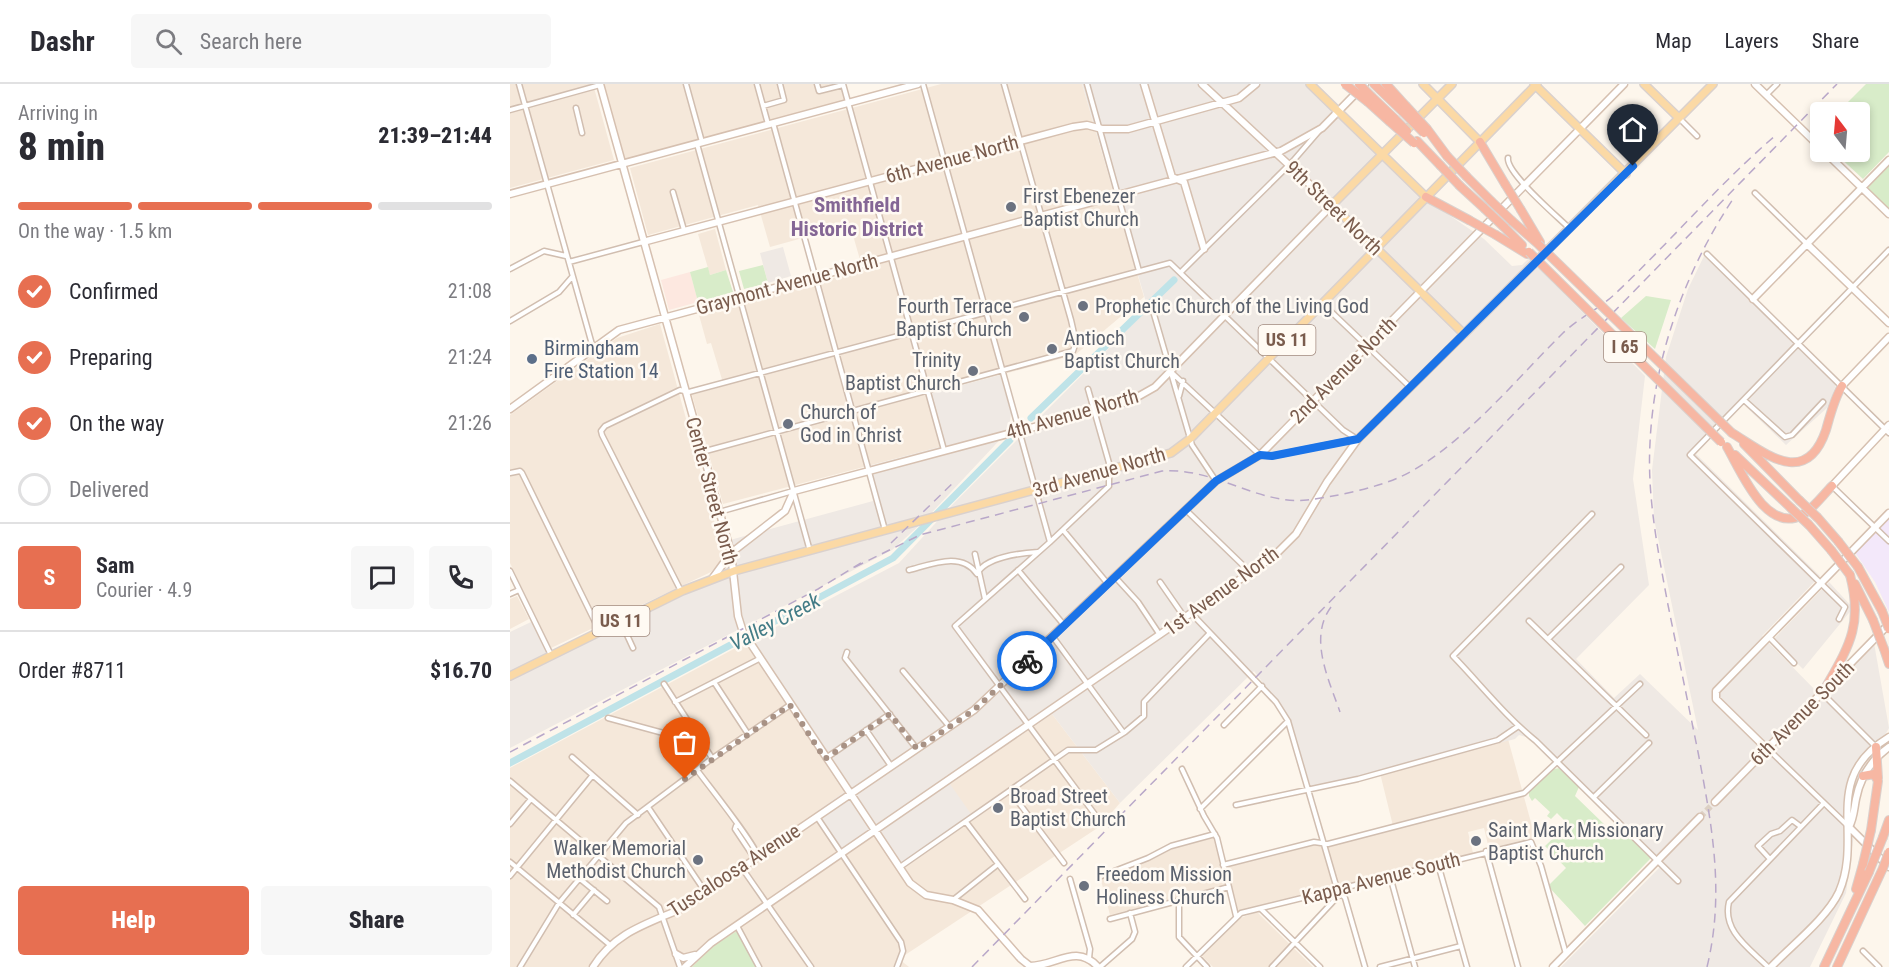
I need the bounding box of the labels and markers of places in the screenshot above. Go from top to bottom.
pin [1607,104,1658,166]
place label: First Ebenezer Baptist Church [1023,184,1139,231]
marker: First Ebenezer Baptist Church [1004,200,1018,214]
place label: Fourth Terrace Baptist Church [896,294,1012,341]
place label: Prophetic Church of the Living God [1095,294,1369,318]
marker: Prophetic Church of the Living God [1076,299,1090,313]
marker: Fourth Terrace Baptist Church [1017,310,1031,324]
place label: Antioch Baptist Church [1064,326,1180,373]
place label: Birmingham Fire Station 14 [544,336,659,383]
marker: Antioch Baptist Church [1045,342,1059,356]
place label: Trinity Baptist Church [845,348,961,395]
marker: Birmingham Fire Station 14 [525,352,539,366]
marker: Trinity Baptist Church [966,364,980,378]
place label: Church of God in Christ [800,400,902,447]
marker: Church of God in Christ [781,417,795,431]
pin [659,717,710,779]
place label: Broad Street Baptist Church [1010,784,1126,831]
marker: Broad Street Baptist Church [991,801,1005,815]
place label: Saint Mark Missionary Baptist Church [1488,818,1664,865]
marker: Saint Mark Missionary Baptist Church [1469,834,1483,848]
place label: Walker Memorial Methodist Church [546,836,686,883]
marker: Walker Memorial Methodist Church [691,853,705,867]
place label: Freedom Mission Holiness Church [1096,862,1232,909]
marker: Freedom Mission Holiness Church [1077,879,1091,893]

